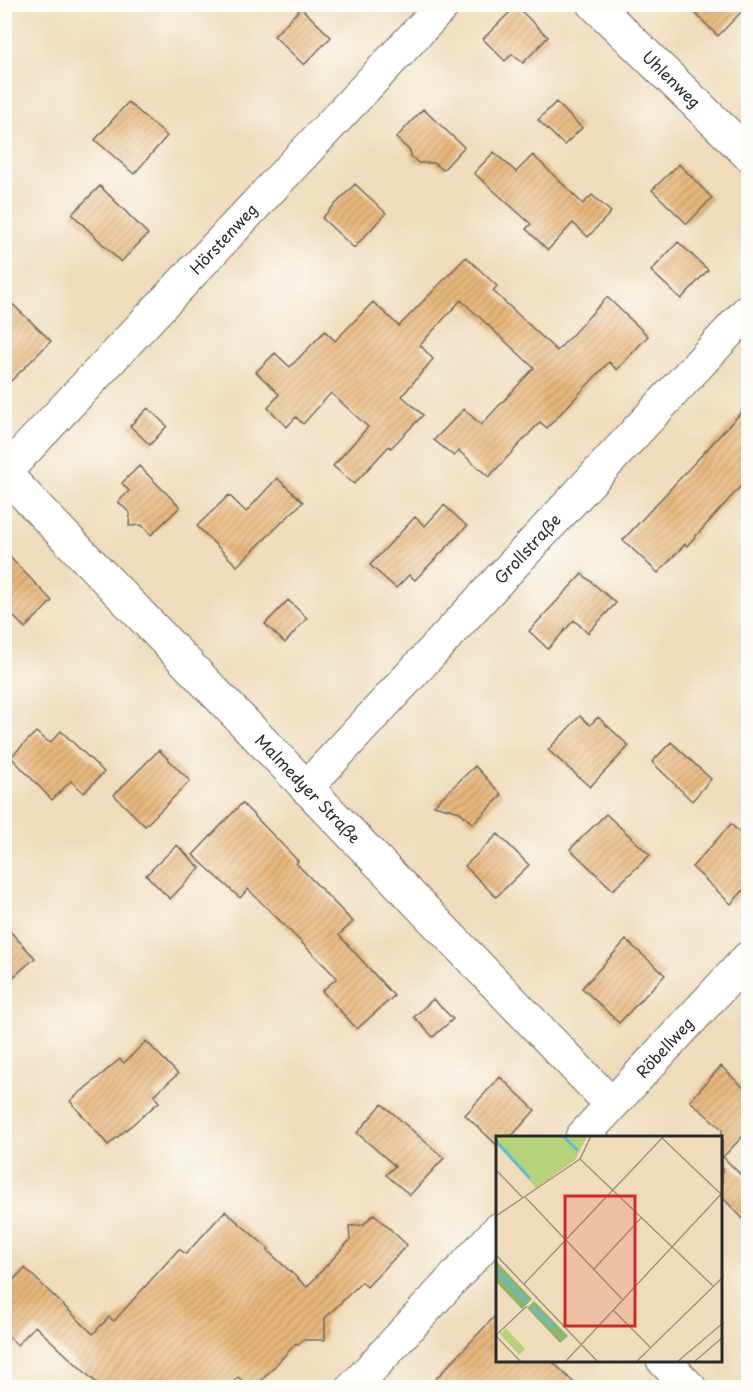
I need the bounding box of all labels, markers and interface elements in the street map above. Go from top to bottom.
street label: Uhlenweg [637,44,707,113]
street label: Hörstenweg [183,197,262,279]
street label: Grollstraße [488,508,566,589]
street label: Malmedyer Straße [250,728,367,848]
street label: Röbellweg [630,1011,699,1083]
inset map [496,1136,723,1362]

